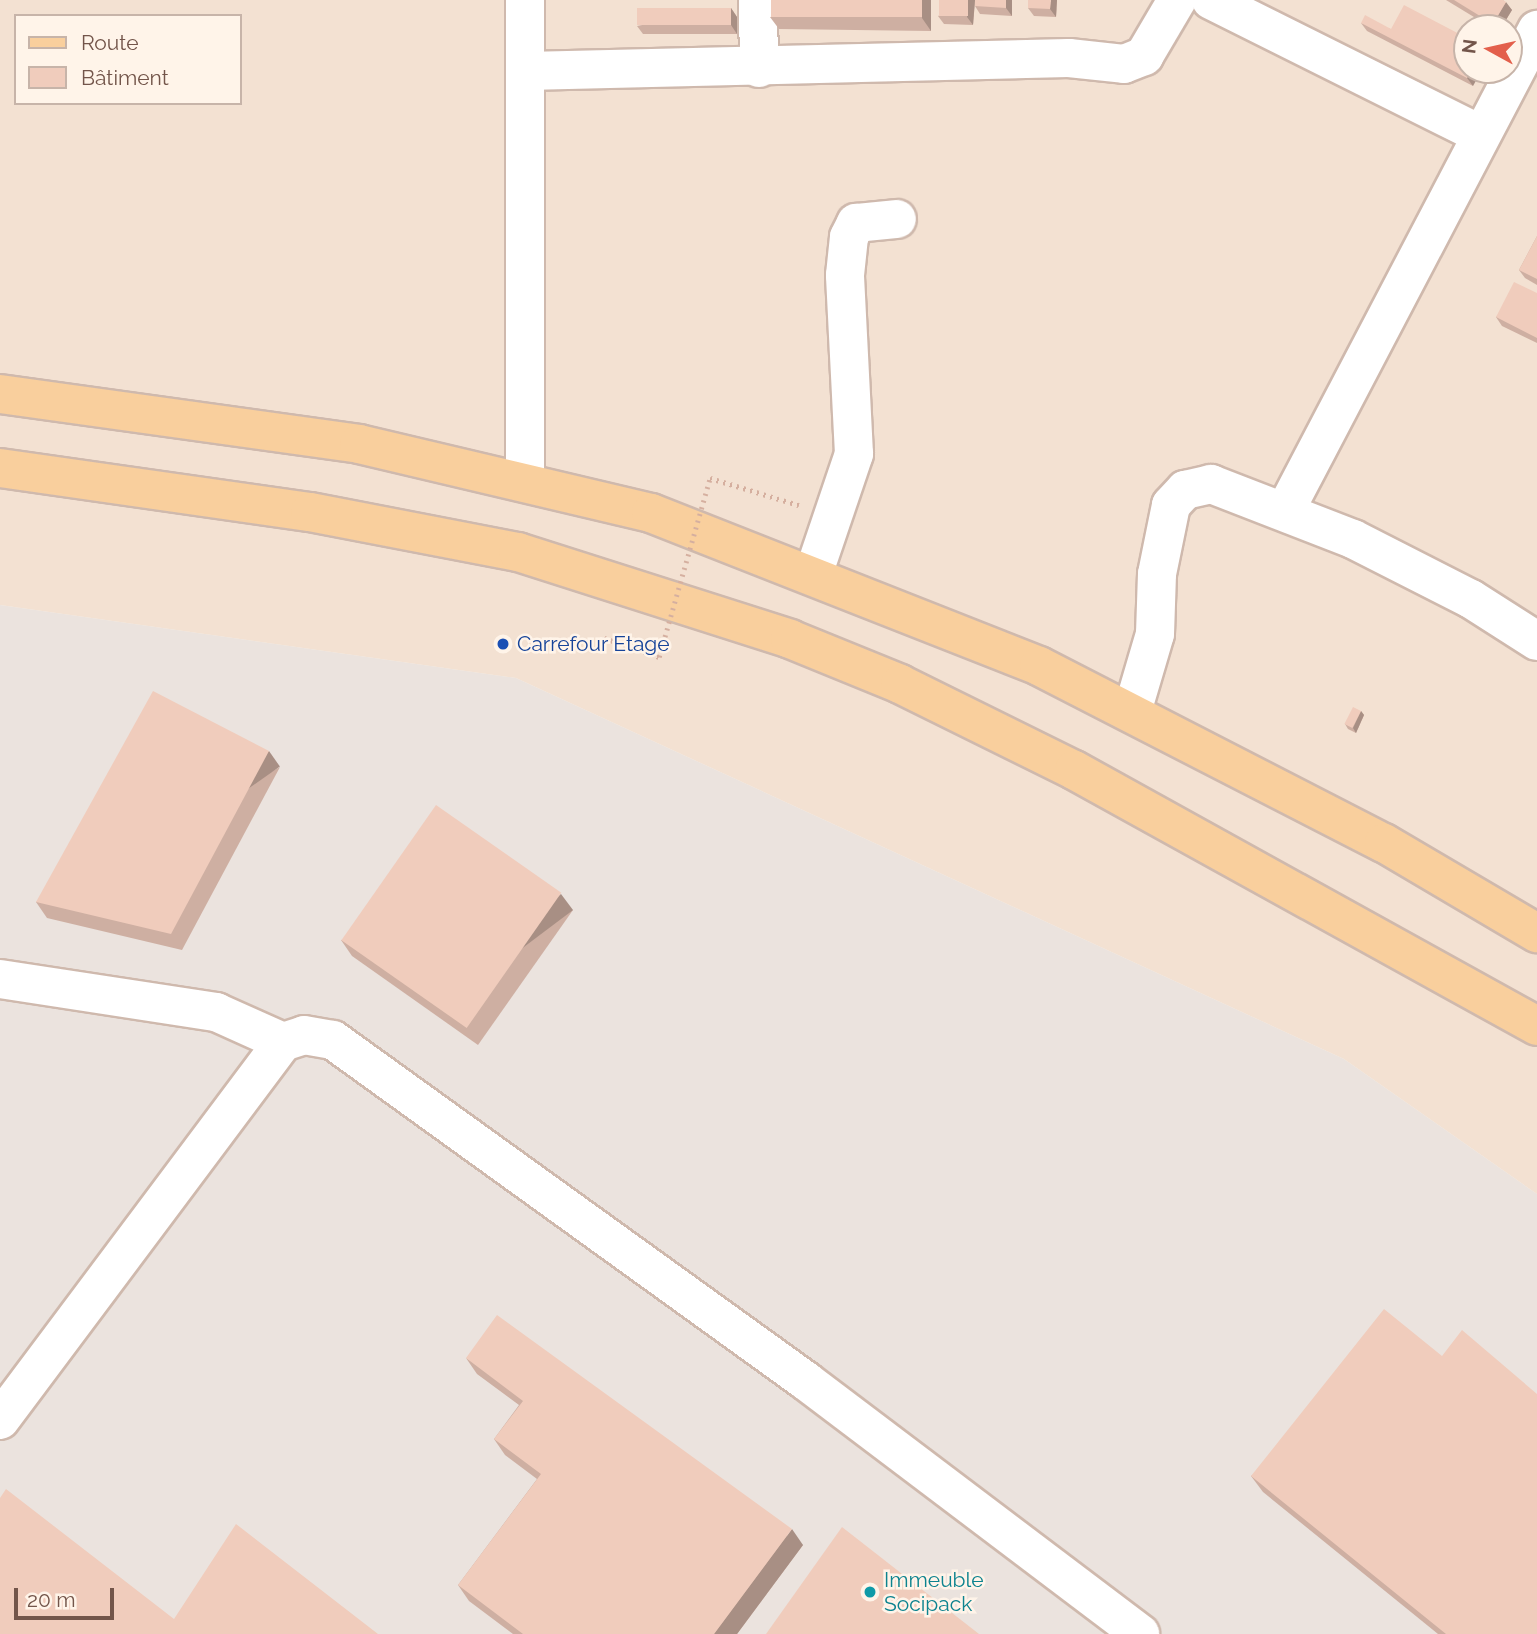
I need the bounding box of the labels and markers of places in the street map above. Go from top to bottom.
place label: Carrefour Etage [517,631,670,657]
marker: Carrefour Etage [495,636,511,652]
place label: Immeuble Socipack [884,1567,984,1617]
marker: Immeuble Socipack [862,1584,878,1600]

